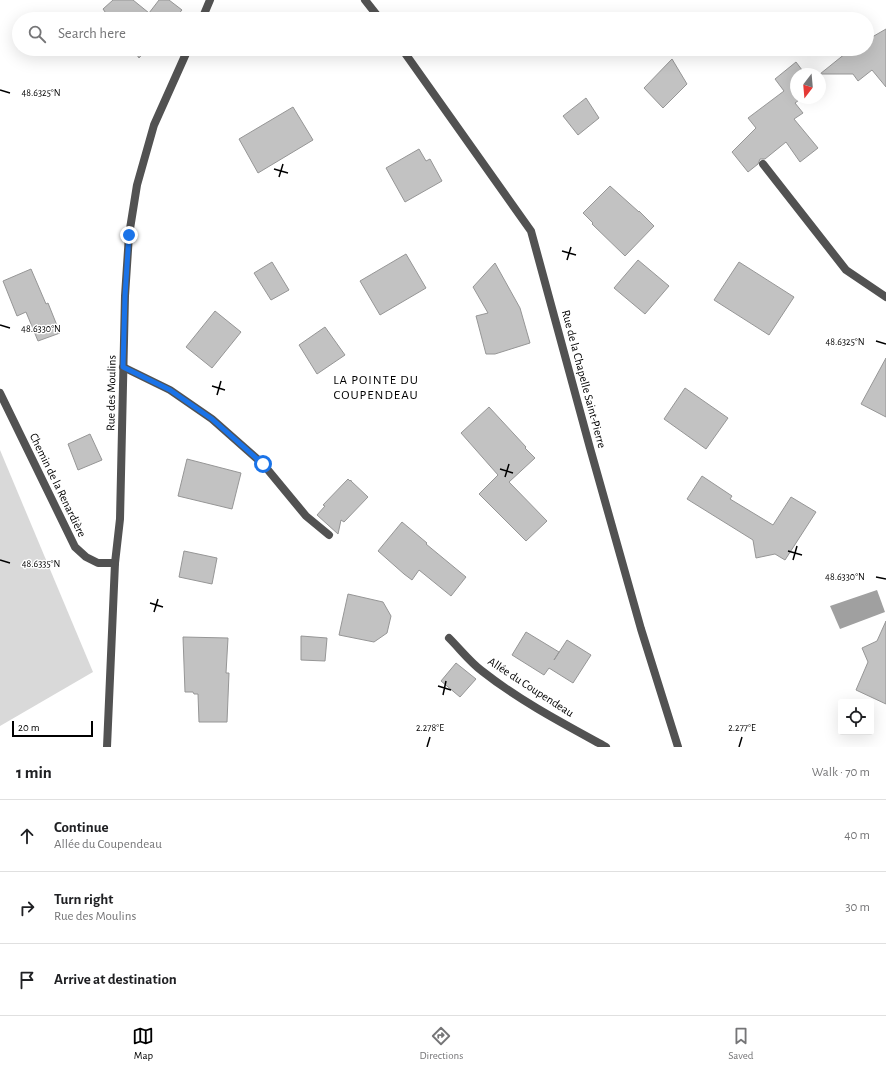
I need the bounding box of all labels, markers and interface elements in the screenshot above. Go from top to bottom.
search box [12,12,874,56]
icon: search [26,23,48,45]
text: Search here [58,26,126,41]
north arrow [790,68,826,104]
text: 48.6325°N [21,88,61,98]
route end [120,226,138,244]
street label: Rue de la Chapelle Saint-Pierre [560,309,608,449]
text: 48.6330°N [21,324,61,334]
text: 48.6325°N [825,337,865,347]
street label: Rue des Moulins [104,355,118,431]
district label: LA POINTE DU COUPENDEAU [333,374,419,402]
street label: Chemin de la Renardière [28,431,88,539]
route start [254,455,272,473]
text: 48.6335°N [22,559,60,569]
text: 48.6330°N [825,572,865,582]
street label: Allée du Coupendeau [486,655,576,719]
map controls [838,699,874,735]
button: locate [838,699,874,735]
scale bar [12,719,93,738]
text: 20 m [18,722,39,733]
text: 2.278°E [416,723,444,733]
text: 2.277°E [728,723,756,733]
text: 1 min [16,764,52,781]
text: Walk · 70 m [812,766,870,779]
text: Continue [54,820,109,835]
icon: ahead [16,825,38,847]
text: 40 m [844,829,870,842]
text: Allée du Coupendeau [54,838,162,851]
text: Turn right [54,892,113,907]
icon: right [16,897,38,919]
text: 30 m [845,901,870,914]
text: Rue des Moulins [54,910,136,923]
icon: arrive [16,969,38,991]
text: Arrive at destination [54,972,177,987]
tab: Map [132,1025,154,1062]
tab: Directions [419,1025,463,1062]
tab: Saved [728,1025,753,1062]

